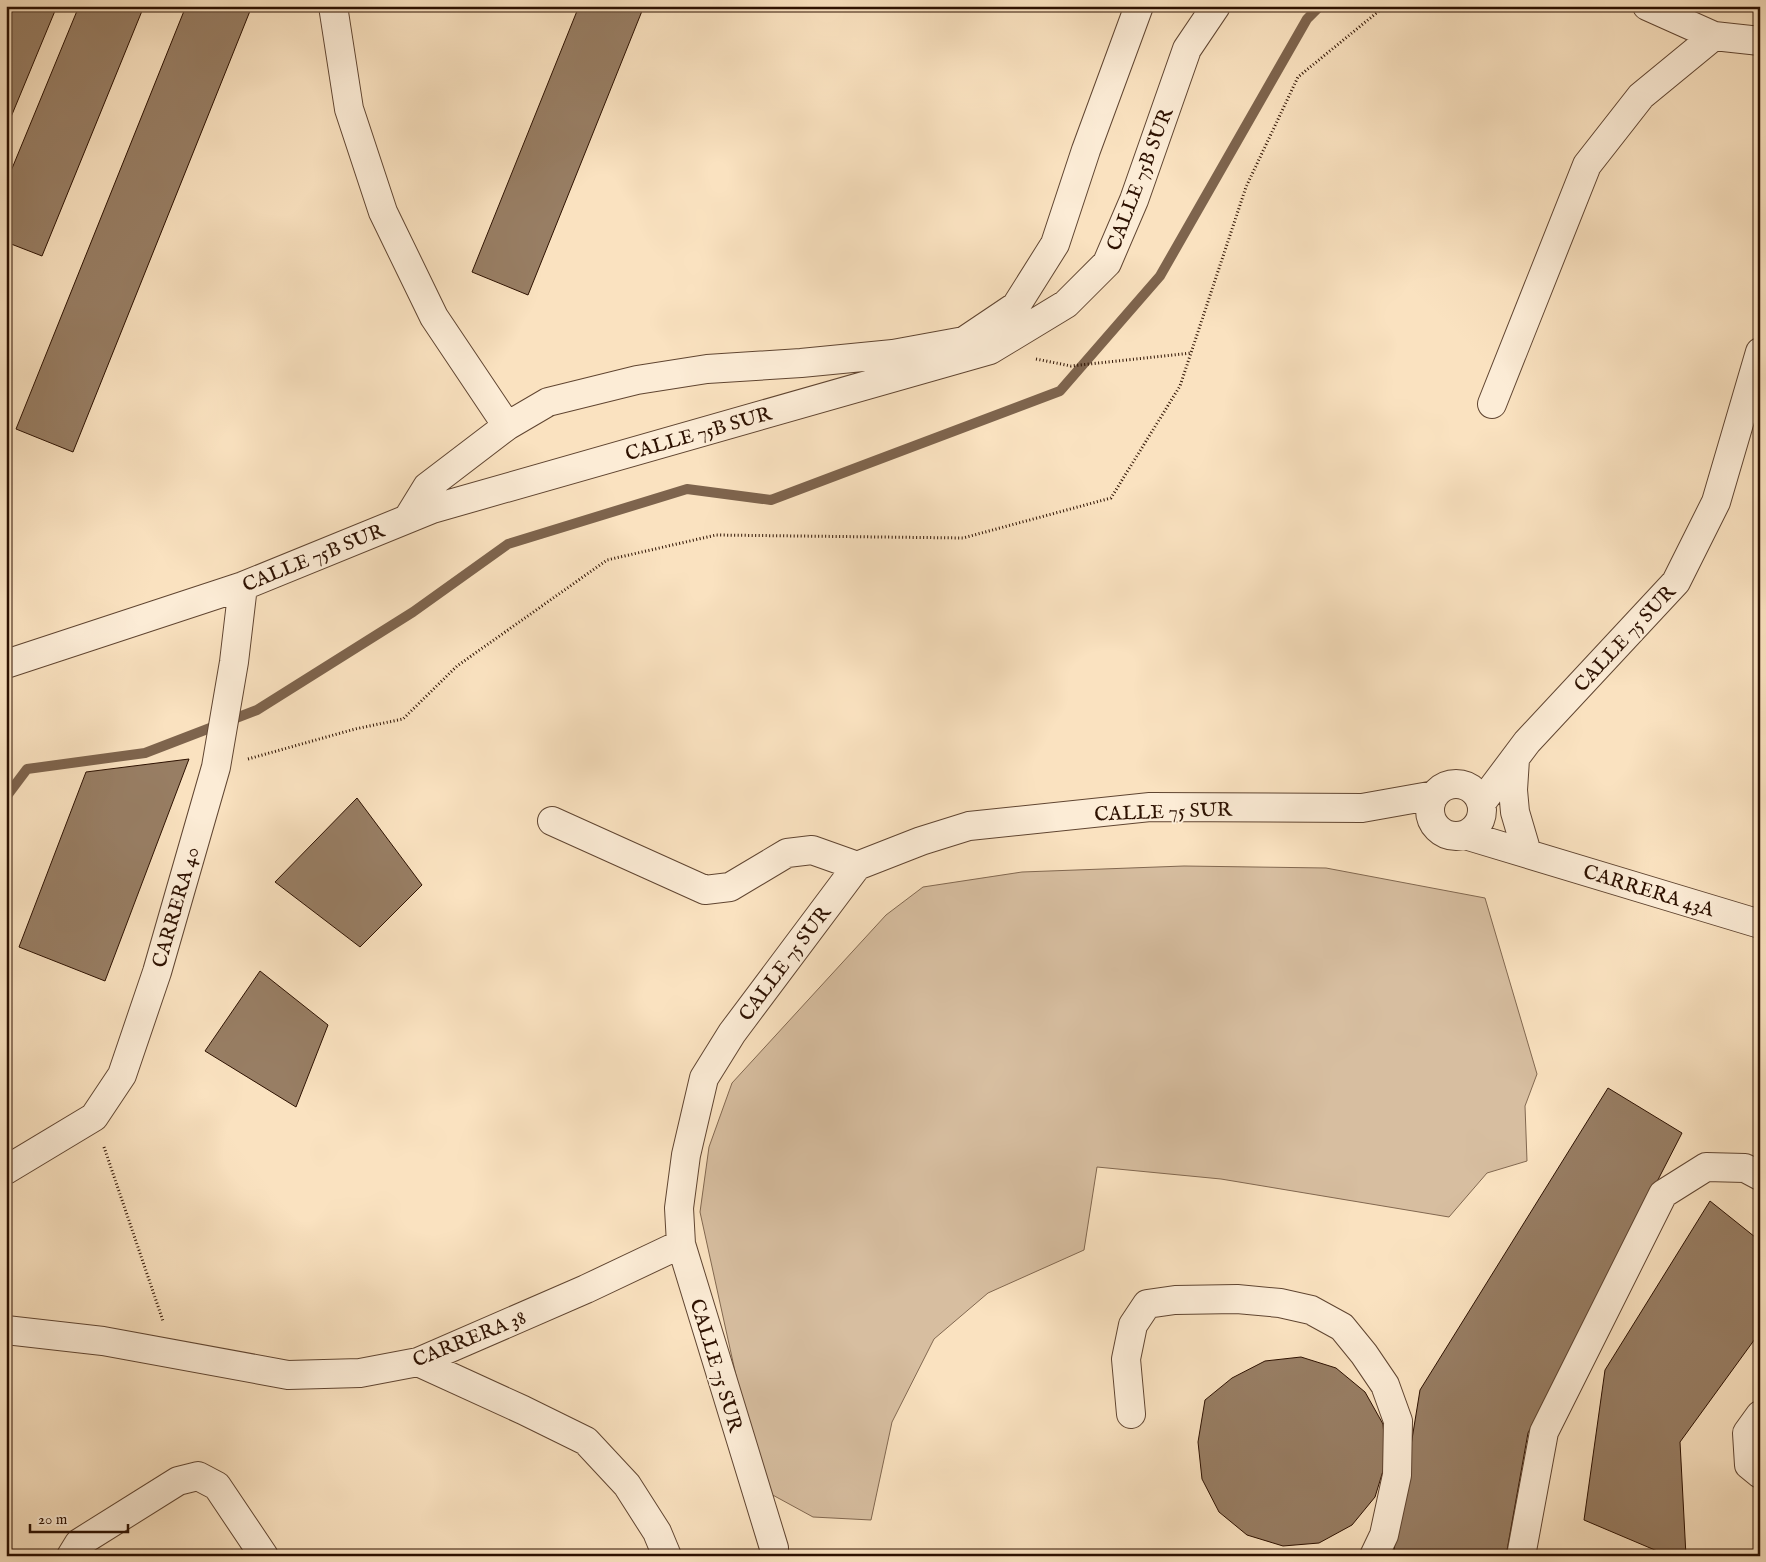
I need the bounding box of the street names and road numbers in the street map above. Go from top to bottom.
street label: CALLE 75B SUR [1102,104,1179,254]
street label: CALLE 75B SUR [622,401,775,467]
street label: CALLE 75B SUR [239,518,389,598]
street label: CALLE 75 SUR [1569,580,1682,698]
street label: CALLE 75 SUR [1094,798,1233,827]
street label: CARRERA 40 [147,844,206,971]
street label: CARRERA 43A [1580,860,1718,923]
street label: CALLE 75 SUR [734,901,837,1026]
street label: CALLE 75 SUR [683,1296,748,1436]
street label: CARRERA 38 [409,1305,530,1373]

